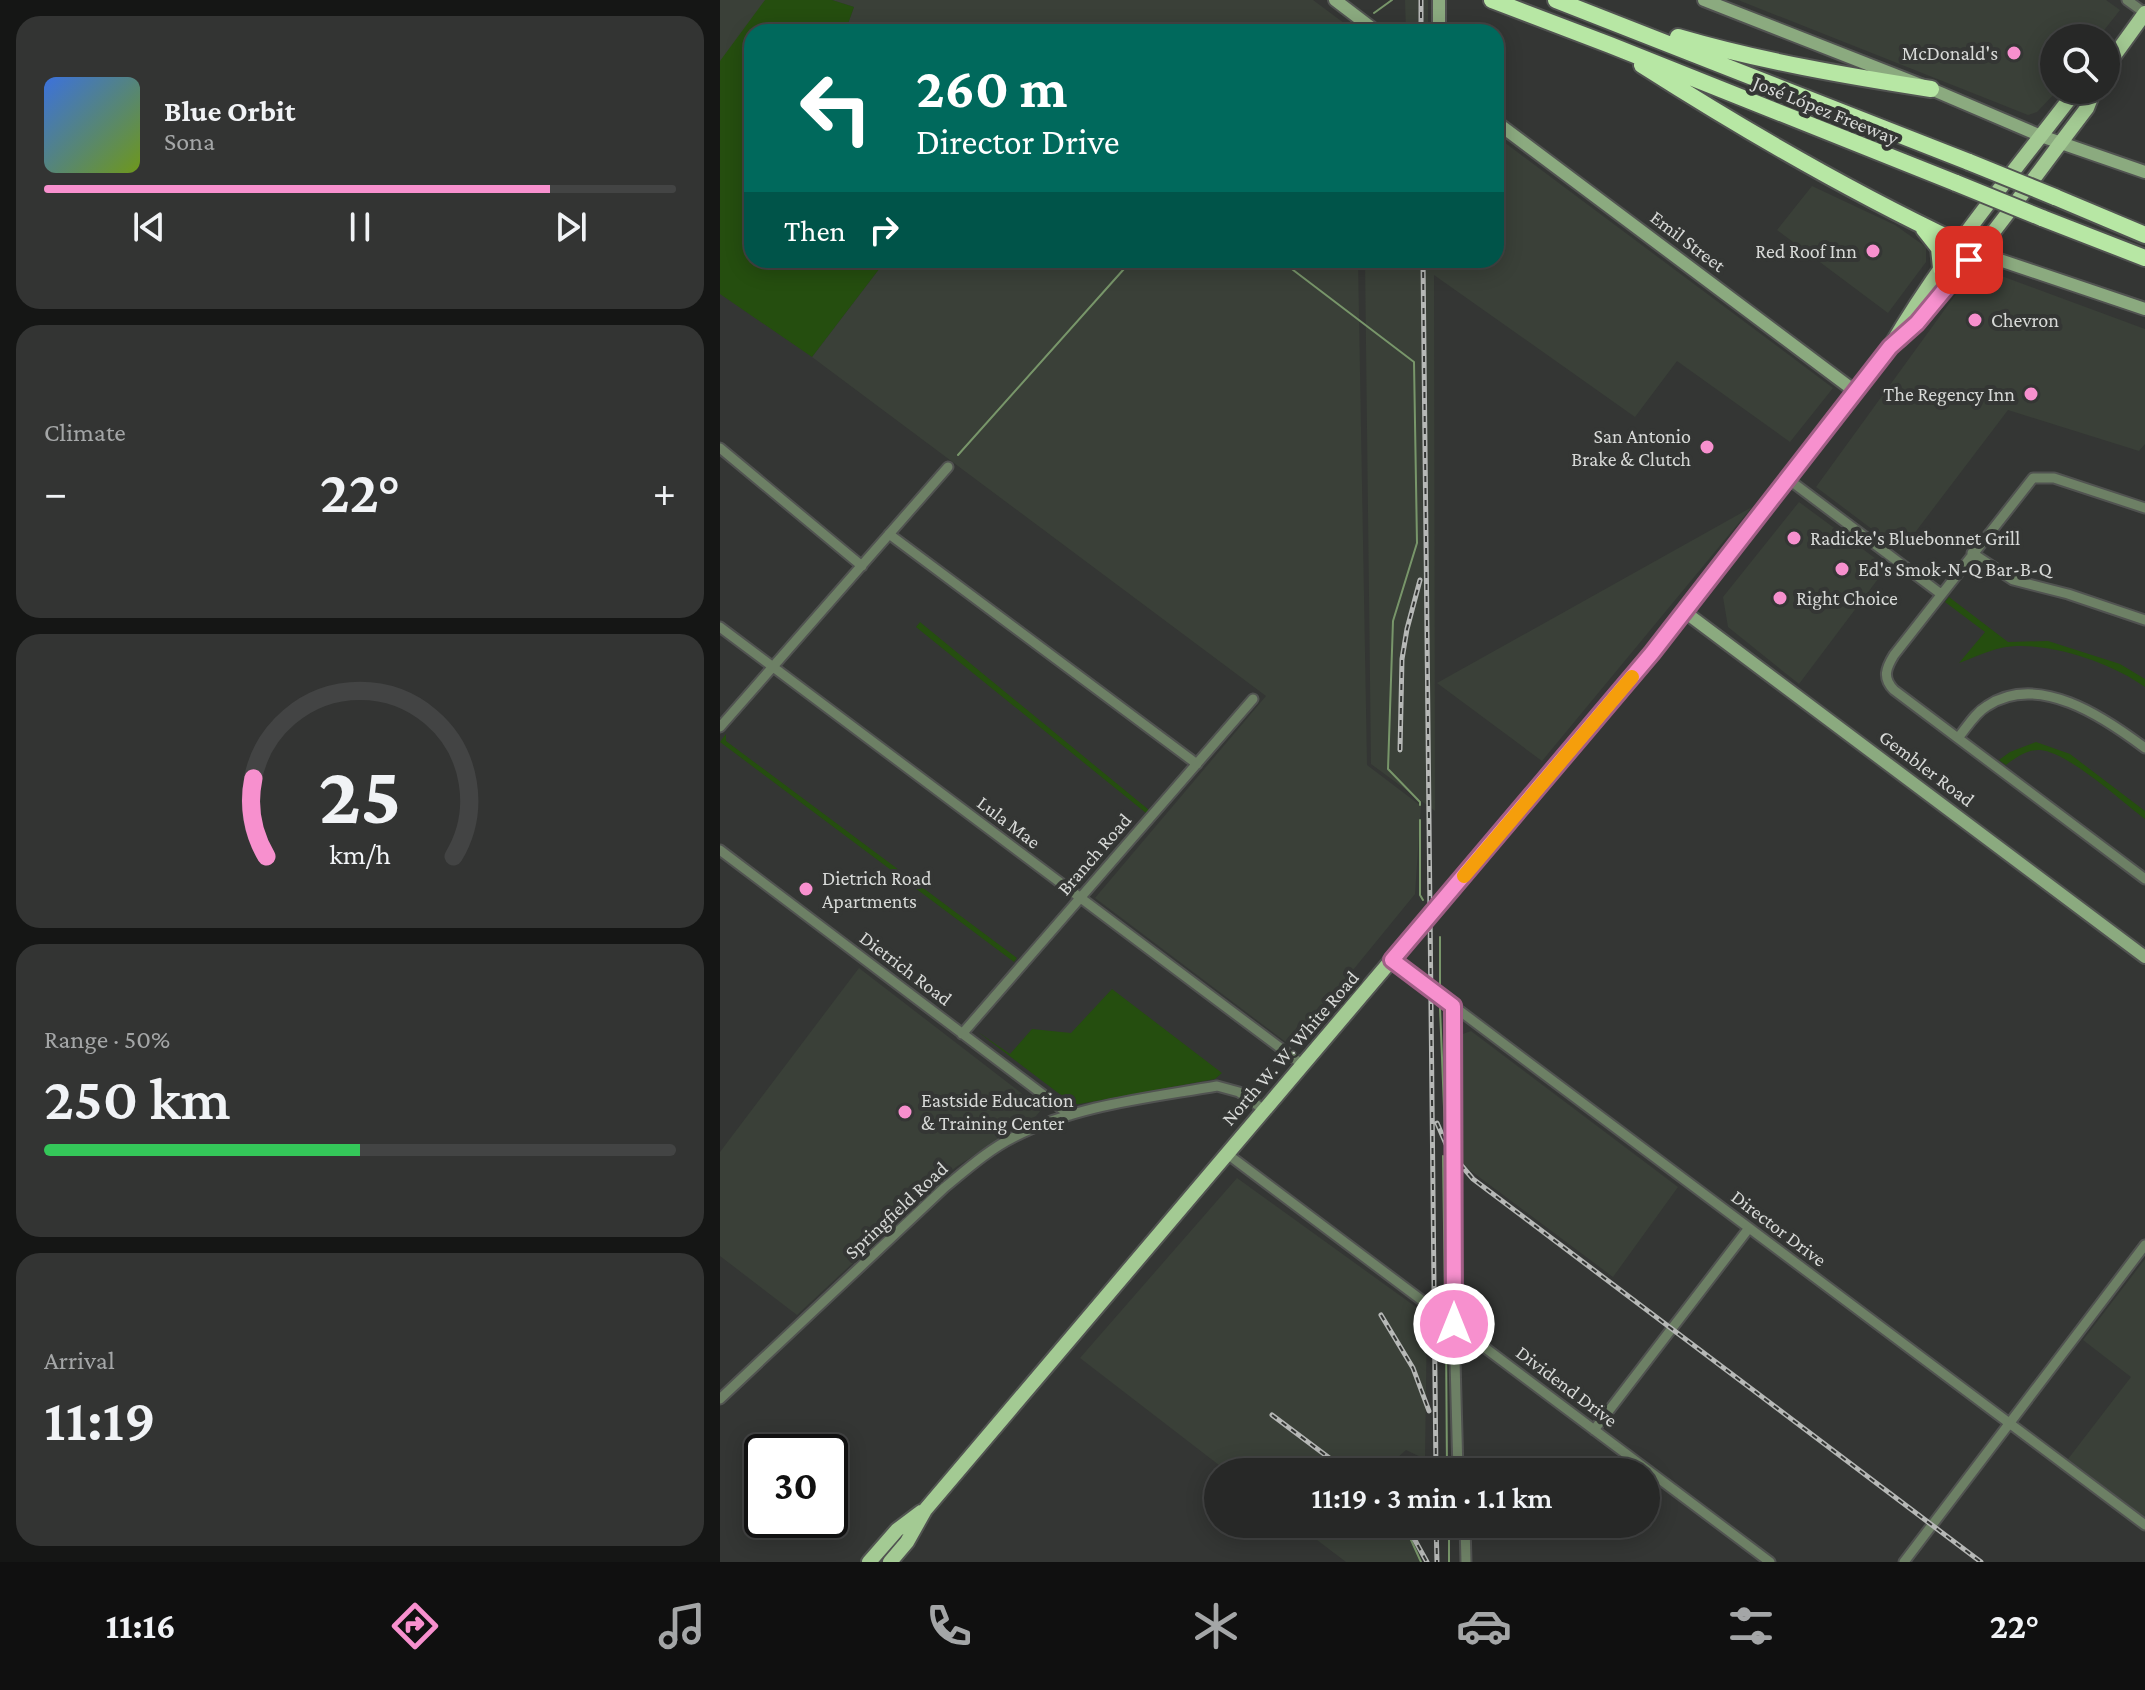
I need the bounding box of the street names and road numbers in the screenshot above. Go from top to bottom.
street label: José López Freeway [1748,70,1902,150]
street label: Emil Street [1646,206,1730,276]
street label: Gembler Road [1875,725,1979,811]
street label: Lula Mae [973,791,1045,853]
street label: Branch Road [1053,808,1136,899]
street label: Dietrich Road [856,926,957,1010]
street label: North W. W. White Road [1217,966,1363,1130]
street label: Springfield Road [840,1157,953,1264]
street label: Director Drive [1727,1185,1831,1271]
street label: Dividend Drive [1512,1341,1622,1431]

